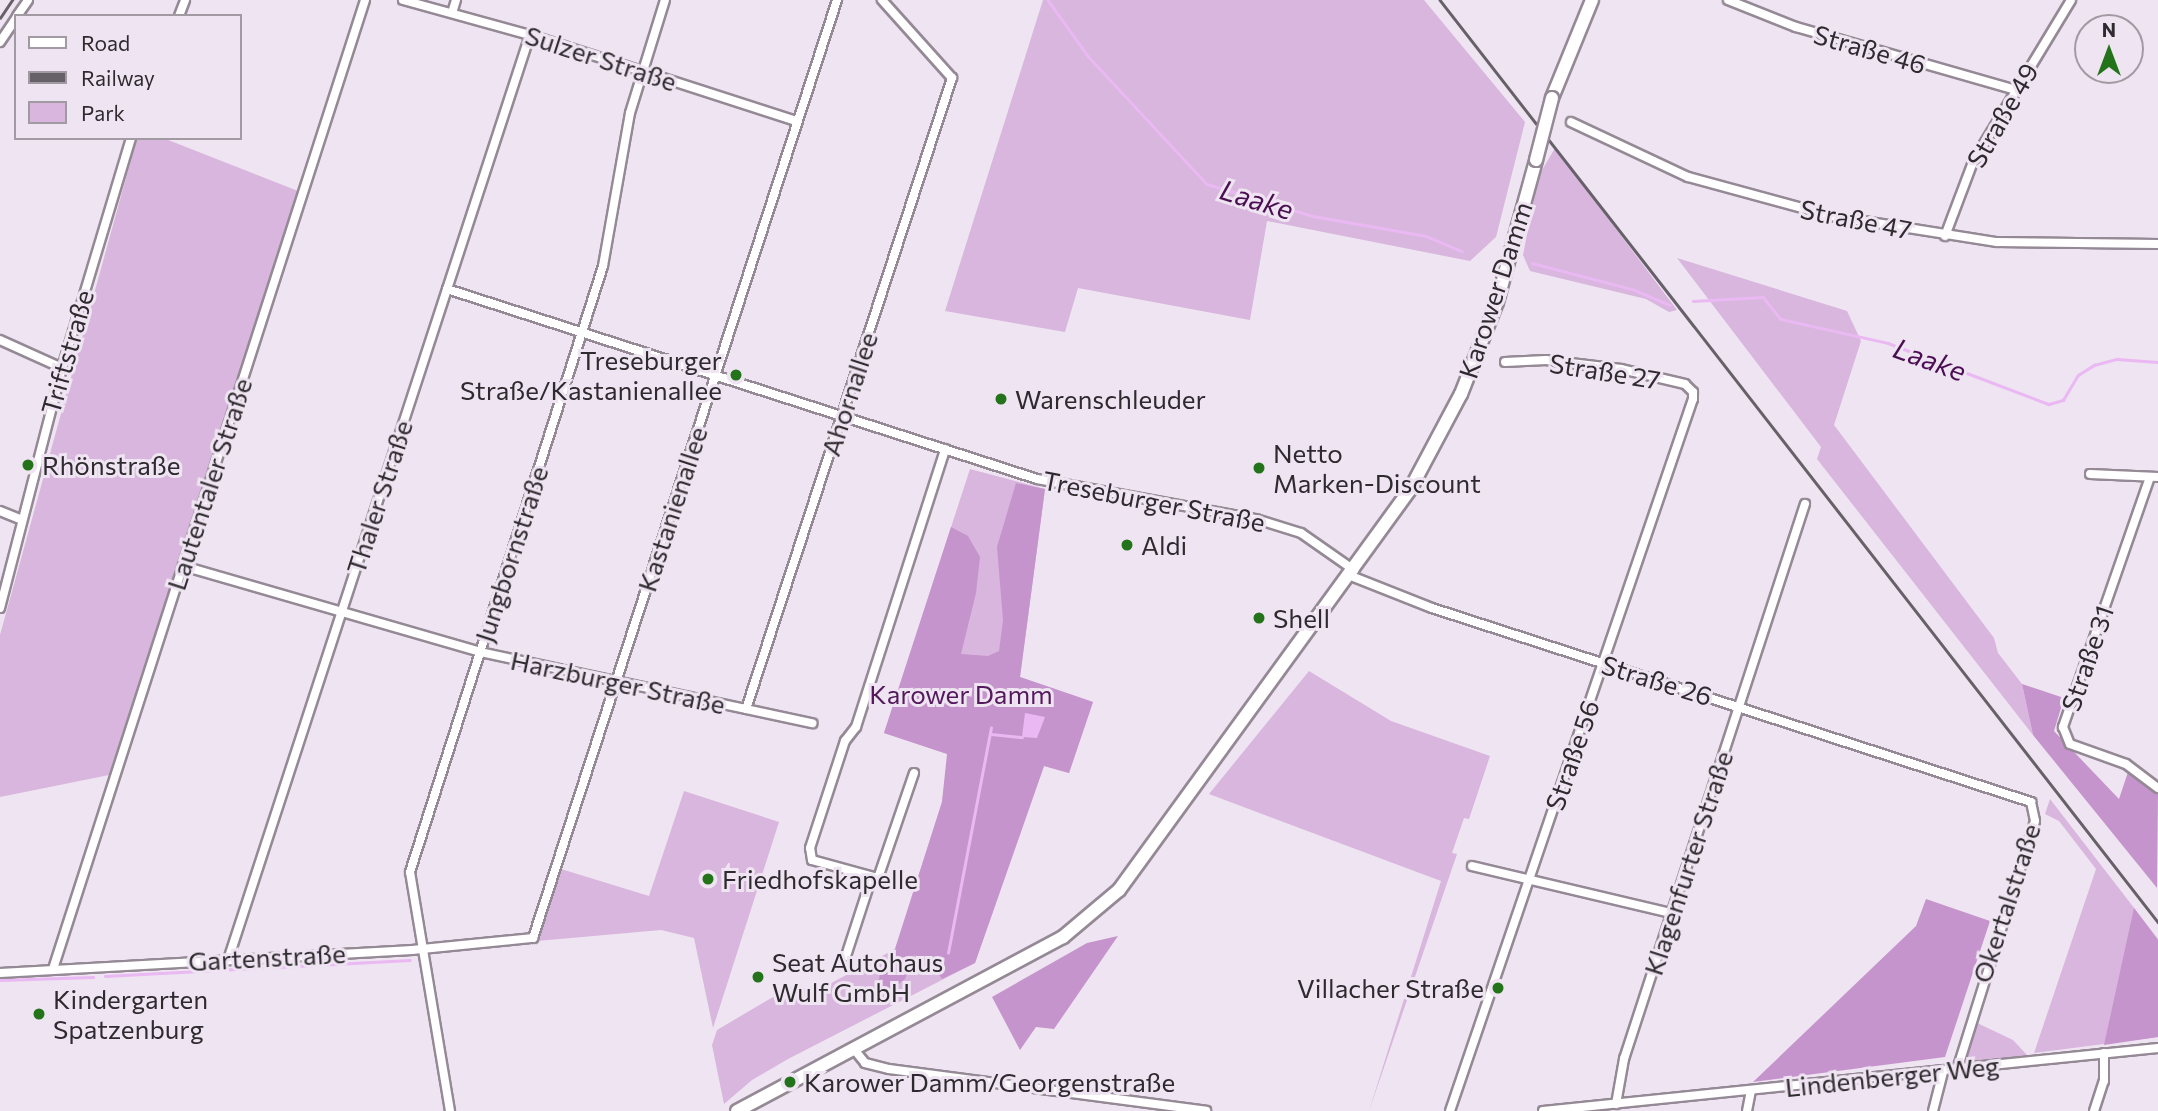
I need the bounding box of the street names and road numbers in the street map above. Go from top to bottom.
street label: Straße 46 [1810,18,1930,80]
street label: Sulzer Straße [521,19,681,97]
street label: Straße 49 [1960,57,2044,173]
street label: Straße 47 [1798,193,1914,245]
street label: Karower Damm [1452,198,1538,382]
street label: Triftstraße [34,286,100,418]
street label: Ahornallee [814,328,884,460]
street label: Straße 27 [1547,347,1663,395]
street label: Lautentaler Straße [160,374,258,594]
street label: Thaler Straße [339,416,419,578]
street label: Kastanienallee [631,423,713,595]
street label: Jungbornstraße [468,462,554,646]
street label: Treseburger Straße [1040,464,1268,538]
street label: Straße 31 [2054,601,2120,715]
street label: Harzburger Straße [508,644,728,720]
street label: Straße 26 [1598,648,1716,712]
street label: Straße 56 [1539,696,1605,814]
street label: Klagenfurter Straße [1637,747,1739,979]
street label: Okertalstraße [1966,820,2046,986]
street label: Gartenstraße [187,937,347,977]
street label: Lindenberger Weg [1783,1049,2001,1103]

